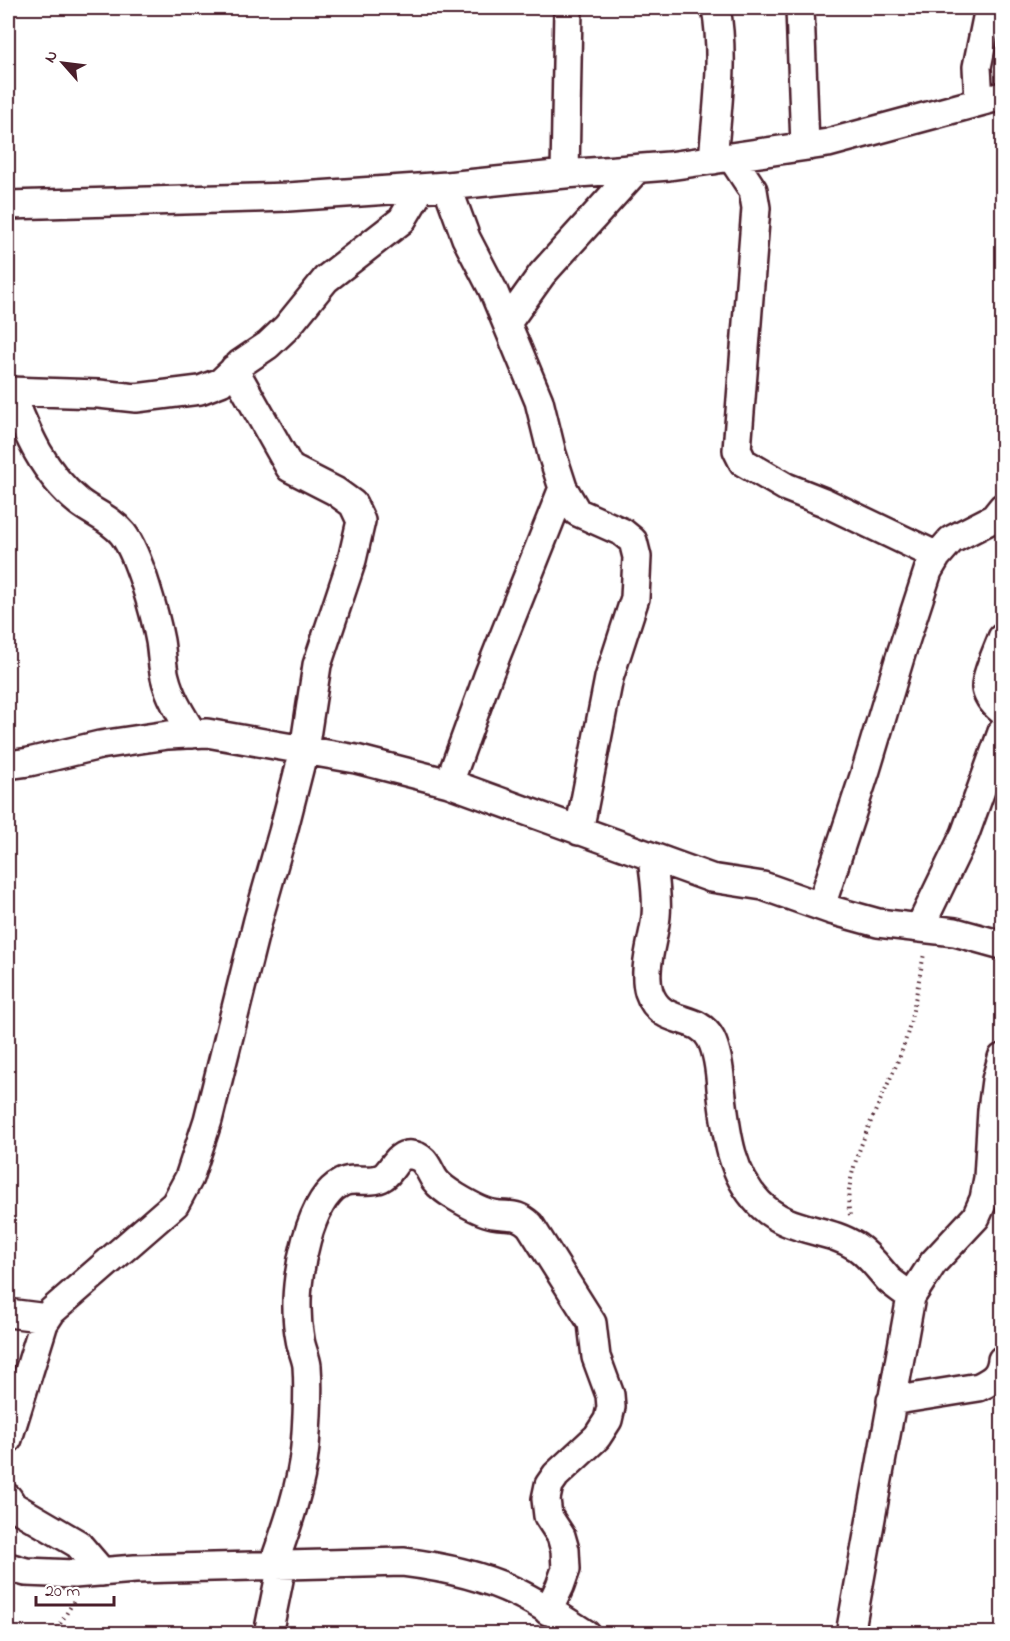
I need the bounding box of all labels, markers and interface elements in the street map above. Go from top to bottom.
north arrow [33,33,93,93]
text: N [38,46,65,67]
scale bar [36,1569,114,1607]
text: 20 m [45,1579,80,1605]

